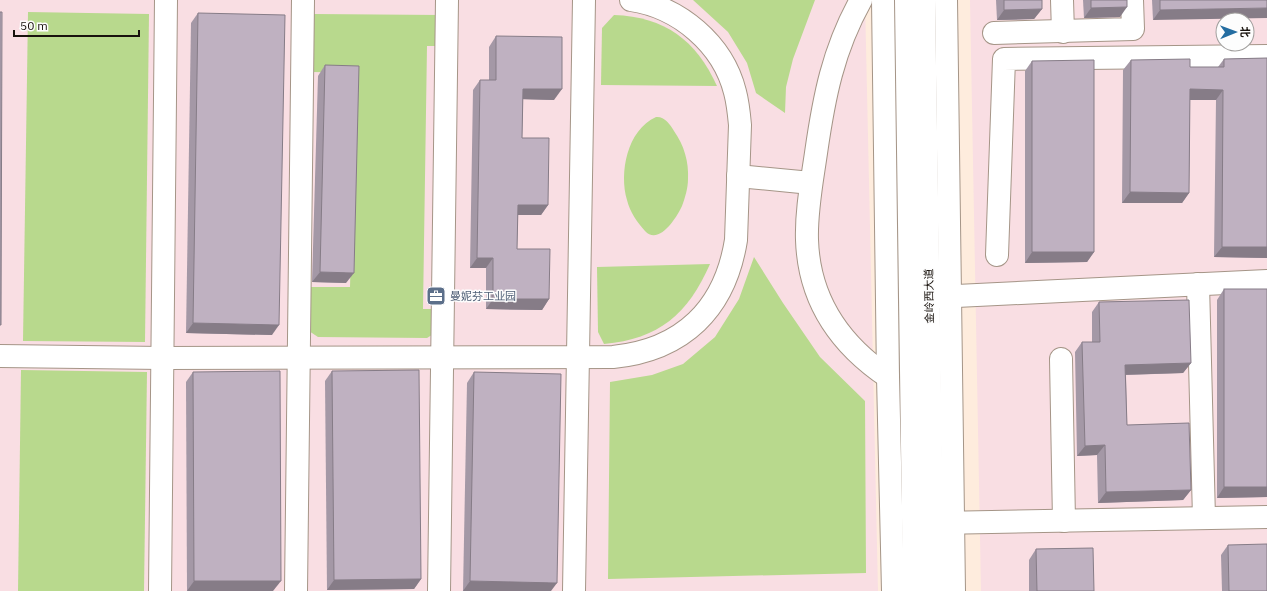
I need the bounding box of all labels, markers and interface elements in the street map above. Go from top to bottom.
scale bar [14,12,139,38]
north arrow [1215,12,1255,52]
text: 50 m [20,18,48,33]
text: 北 [1238,26,1252,37]
street label: 金岭西大道 [922,268,936,324]
office icon: 曼妮芬工业园 [425,285,447,307]
place label: 曼妮芬工业园 [450,289,516,303]

